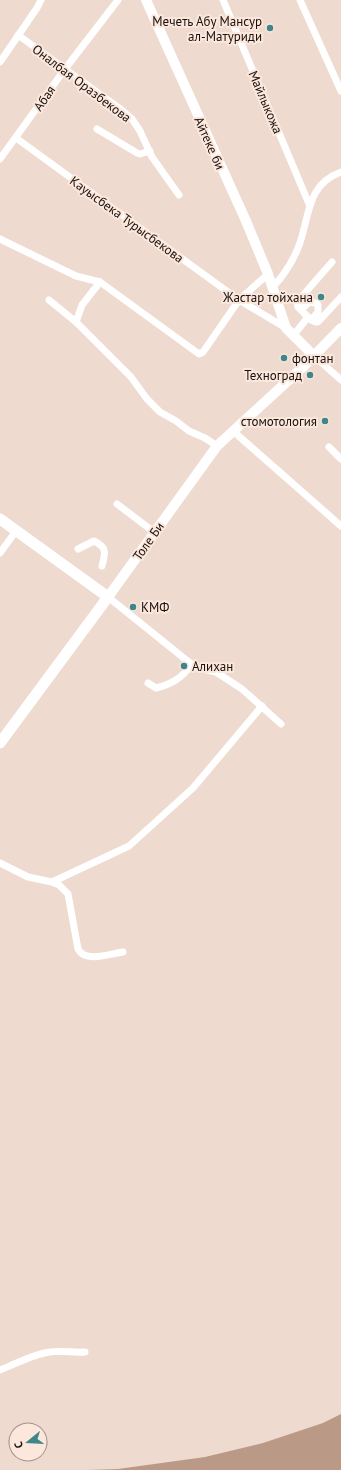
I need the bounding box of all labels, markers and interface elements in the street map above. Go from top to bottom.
place label: Мечеть Абу Мансур ал-Матуриди [152,13,262,45]
marker: Мечеть Абу Мансур ал-Матуриди [265,23,275,33]
street label: Оналбая Оразбекова [29,41,135,126]
street label: Майлыкожа [245,68,286,136]
street label: Абая [30,82,59,114]
street label: Айтеке би [190,114,229,172]
street label: Кауысбека Турысбекова [66,172,187,266]
place label: Жастар тойхана [222,289,313,306]
marker: Жастар тойхана [316,292,326,302]
place label: фонтан [292,350,333,367]
marker: фонтан [279,353,289,363]
place label: Техноград [244,367,302,384]
marker: Техноград [305,370,315,380]
place label: стомотология [241,413,317,430]
marker: стомотология [320,416,330,426]
street label: Толе Би [129,519,168,564]
place label: КМФ [141,599,169,616]
marker: КМФ [128,602,138,612]
place label: Алихан [192,658,233,675]
marker: Алихан [179,661,189,671]
north arrow [8,1422,48,1462]
text: С [11,1440,26,1450]

